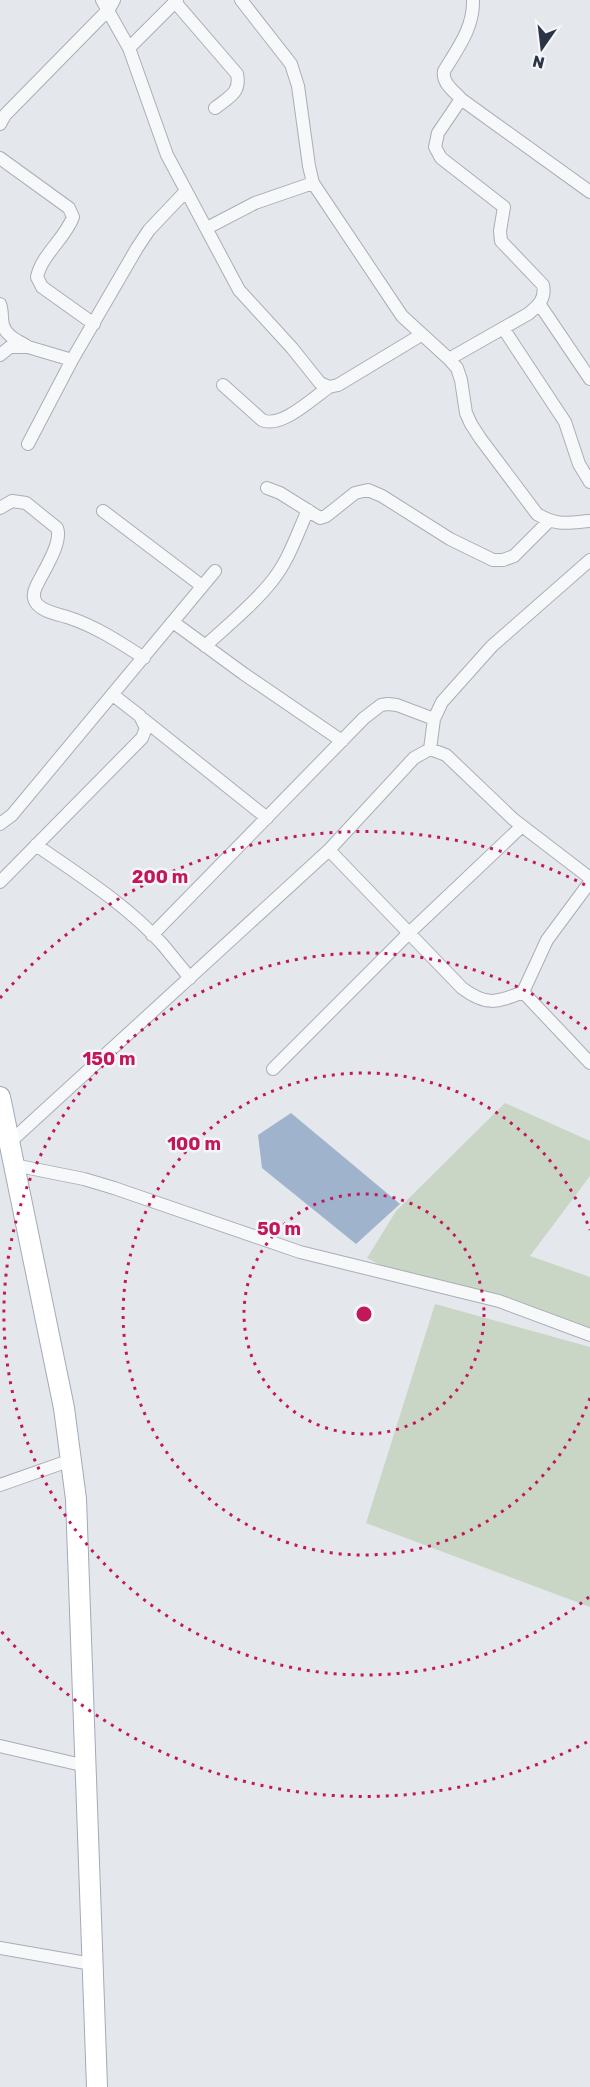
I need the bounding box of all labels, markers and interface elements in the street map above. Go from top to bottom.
north arrow [512,18,572,78]
text: N [531,51,546,73]
text: 200 m [132,866,188,888]
text: 150 m [82,1048,136,1070]
text: 100 m [167,1133,221,1155]
text: 50 m [257,1218,301,1240]
centre of rings [354,1304,374,1324]

